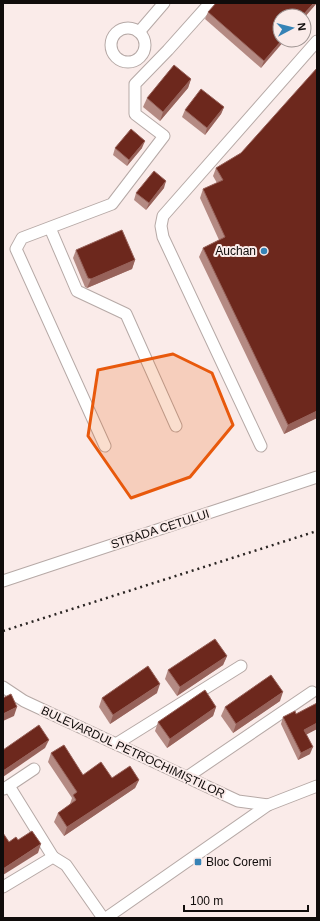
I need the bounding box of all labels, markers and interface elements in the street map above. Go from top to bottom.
north arrow [272,8,312,48]
text: N [295,22,308,32]
place label: Auchan [215,244,256,258]
marker: Auchan [259,246,269,256]
street label: STRADA CETULUI [109,506,211,552]
street label: BULEVARDUL PETROCHIMIȘTILOR [39,703,227,801]
place label: Bloc Coremi [206,855,271,869]
marker: Bloc Coremi [193,857,203,867]
scale bar [184,887,308,913]
text: 100 m [190,894,223,908]

